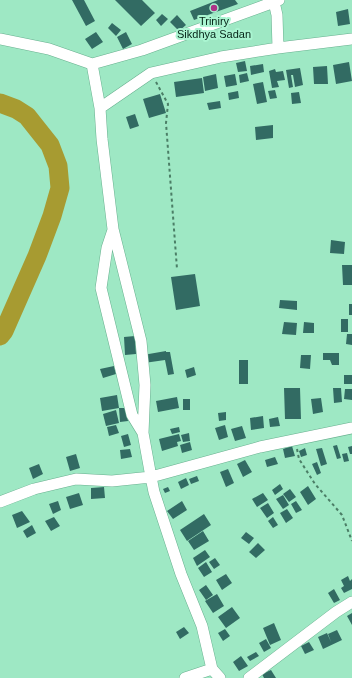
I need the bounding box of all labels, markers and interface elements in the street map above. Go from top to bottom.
marker: Triniry Sikdhya Sadan [209,3,219,13]
place label: Triniry Sikdhya Sadan [177,15,251,40]

